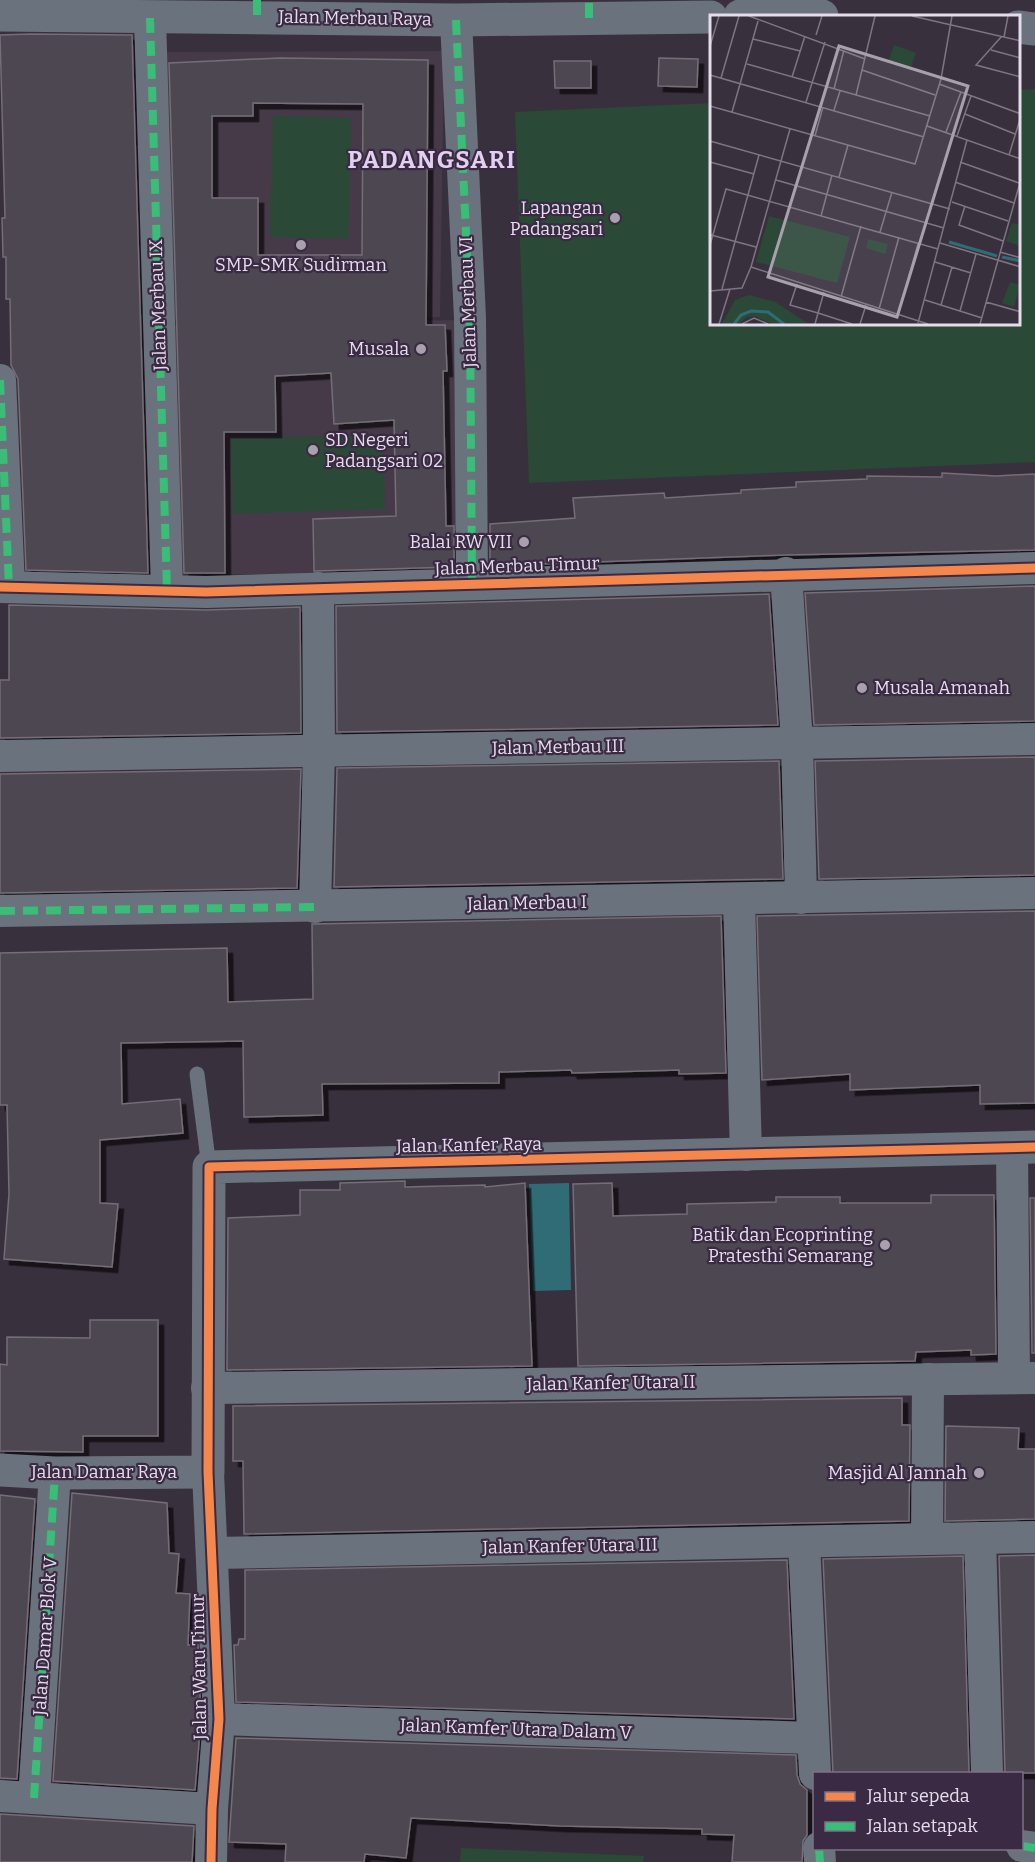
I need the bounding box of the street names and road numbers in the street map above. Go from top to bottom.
street label: Jalan Merbau Raya [277,6,432,30]
street label: Jalan Merbau VI [455,236,481,369]
street label: Jalan Merbau IX [145,238,171,372]
street label: Jalan Merbau Timur [433,552,600,580]
street label: Jalan Merbau III [491,735,624,759]
street label: Jalan Merbau I [466,891,587,915]
street label: Jalan Kanfer Raya [395,1133,542,1157]
street label: Jalan Kanfer Utara II [525,1371,696,1395]
street label: Jalan Damar Raya [30,1461,177,1483]
street label: Jalan Kanfer Utara III [481,1533,658,1559]
street label: Jalan Damar Blok V [28,1555,62,1717]
street label: Jalan Waru Timur [187,1594,211,1741]
street label: Jalan Kamfer Utara Dalam V [398,1714,633,1744]

